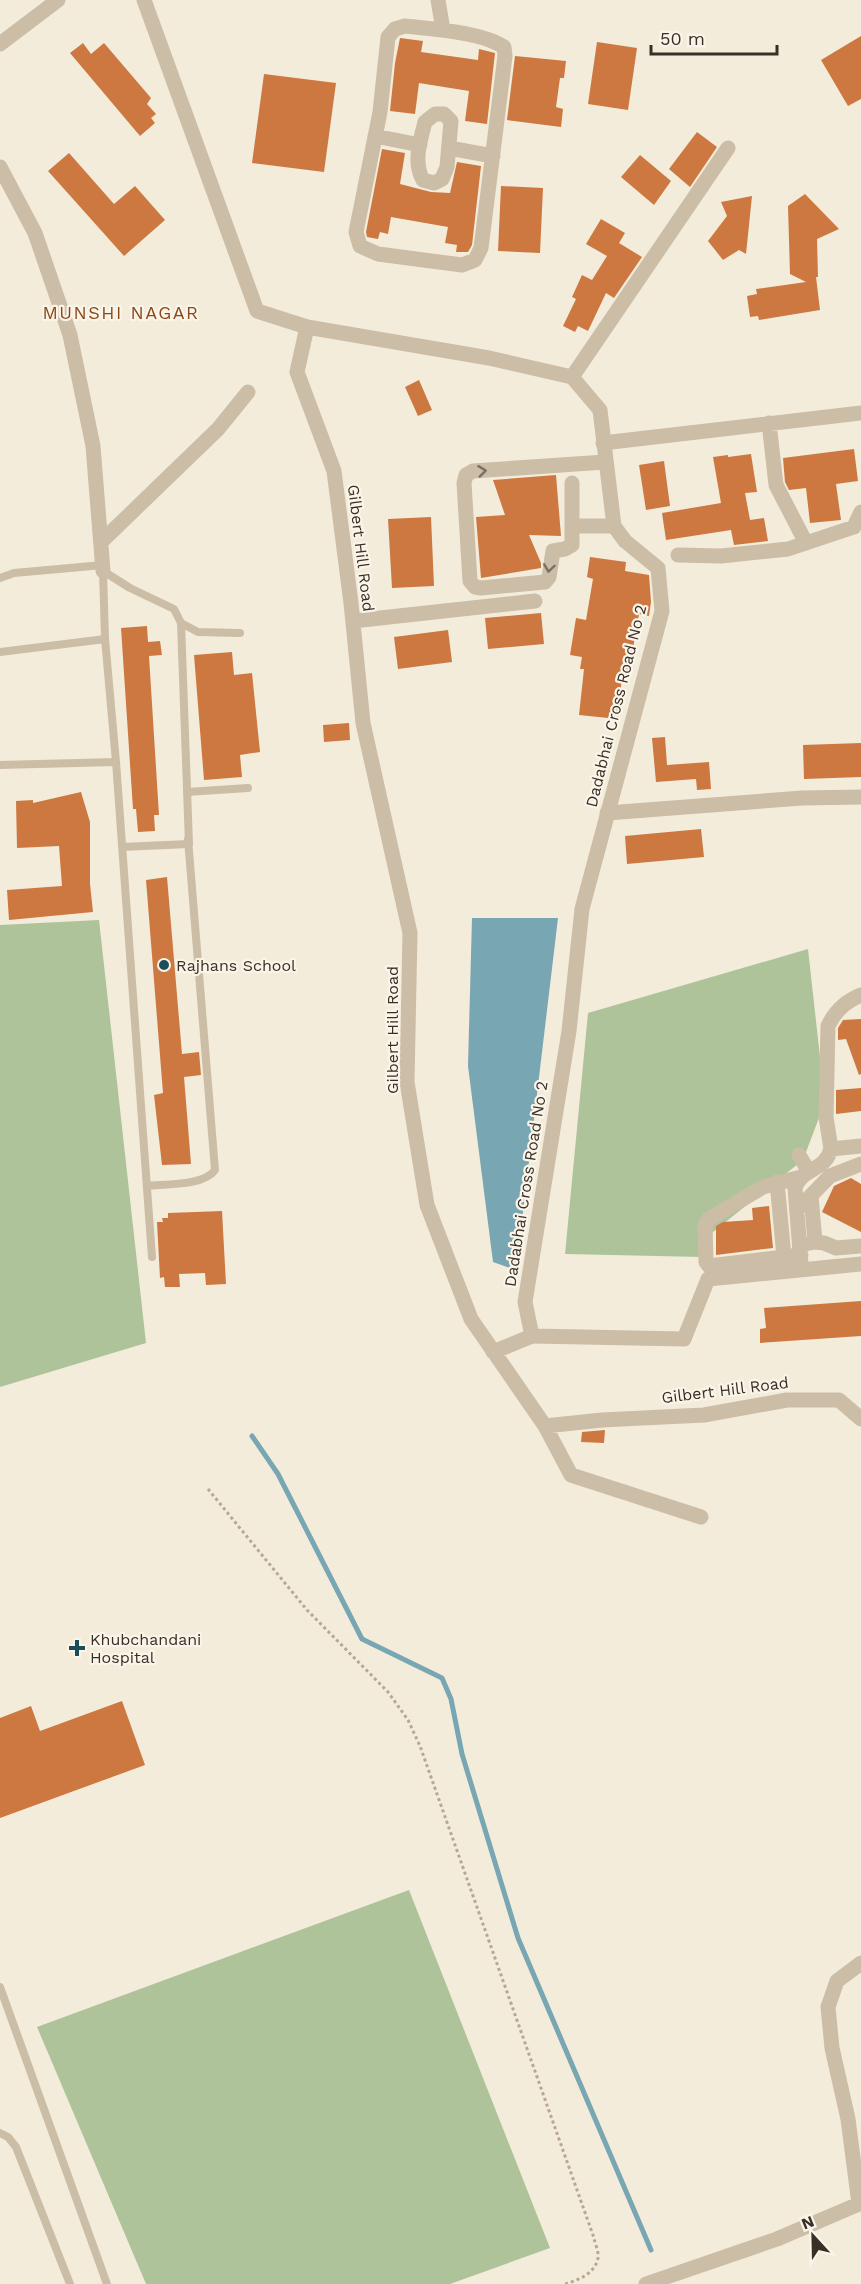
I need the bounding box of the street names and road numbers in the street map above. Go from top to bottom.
street label: Gilbert Hill Road [344,483,378,613]
street label: Dadabhai Cross Road No 2 [582,603,650,809]
street label: Gilbert Hill Road [383,966,402,1094]
street label: Dadabhai Cross Road No 2 [500,1080,552,1288]
street label: Gilbert Hill Road [660,1373,790,1407]

